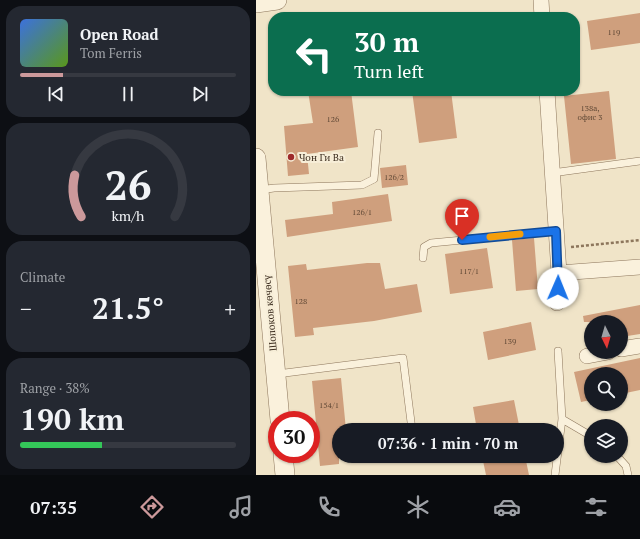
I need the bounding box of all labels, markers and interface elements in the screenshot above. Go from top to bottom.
text: 30 m [354,23,419,60]
text: Open Road [80,24,159,44]
house number: 119 [608,27,620,37]
icon: left [288,28,340,80]
text: Tom Ferris [80,44,142,62]
text: Turn left [354,59,424,83]
icon: previous [45,83,67,105]
icon: pause [117,83,139,105]
icon: next [189,83,211,105]
house number: 138а, офис 3 [577,103,603,122]
house number: 126 [327,114,340,124]
place label: Чон Ги Ва [299,151,344,164]
marker: Чон Ги Ва [286,152,296,162]
text: 26 [104,157,152,212]
house number: 126/2 [384,172,404,182]
pin [445,199,479,240]
text: km/h [112,205,145,224]
icon: arrive [451,205,473,227]
house number: 126/1 [352,207,372,217]
house number: 117/1 [459,266,479,276]
position arrow [537,267,579,309]
text: Climate [20,268,65,286]
street label: Шопоков көчөсү [260,273,280,352]
text: 21.5° [92,288,164,328]
text: − [20,294,32,323]
text: + [224,294,236,323]
house number: 128 [295,296,307,306]
north arrow [584,315,628,359]
map controls [584,315,628,463]
house number: 139 [504,336,516,346]
button: search [584,367,628,411]
text: Range · 38% [20,379,90,397]
text: 190 km [20,399,124,439]
house number: 154/1 [319,400,339,410]
speed limit sign: 30 [268,411,320,463]
button: layers [584,419,628,463]
text: 07:36 · 1 min · 70 m [378,433,518,453]
icon: directions [138,493,166,521]
icon: music [227,493,255,521]
icon: phone [315,493,343,521]
icon: climate [404,493,432,521]
icon: car [493,493,521,521]
icon: filters [582,493,610,521]
text: 07:35 [30,495,77,519]

